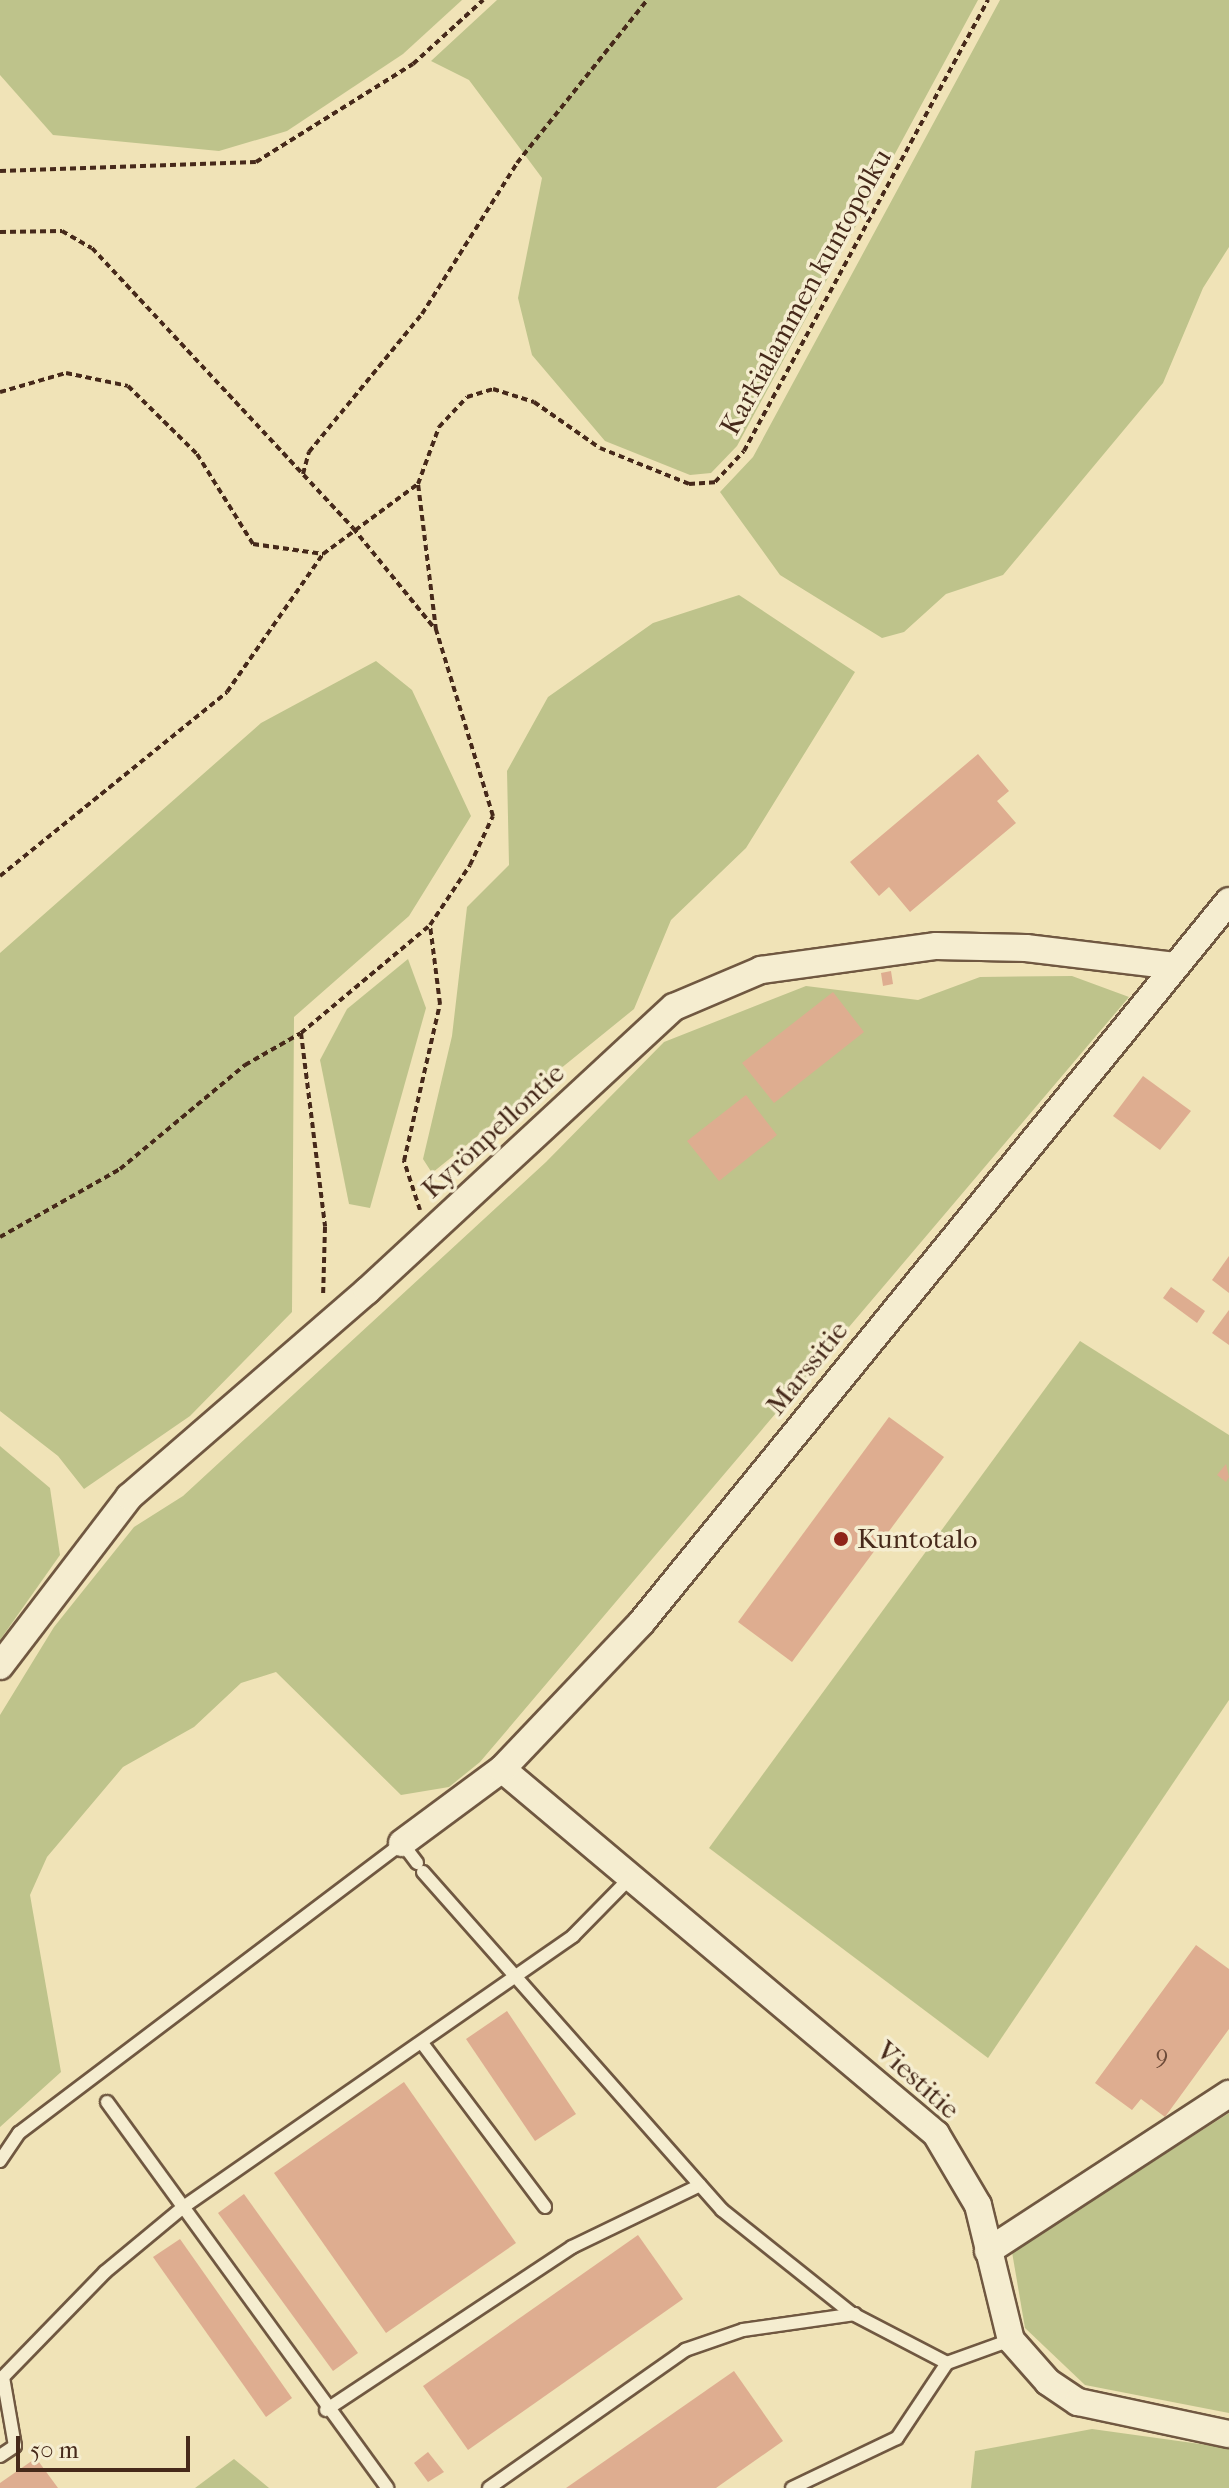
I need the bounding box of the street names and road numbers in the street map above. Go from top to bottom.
street label: Karkialammen kuntopolku [713,143,899,441]
street label: Kyrönpellontie [415,1056,571,1206]
street label: Marssitie [759,1314,855,1422]
street label: Viestitie [869,2034,967,2126]

